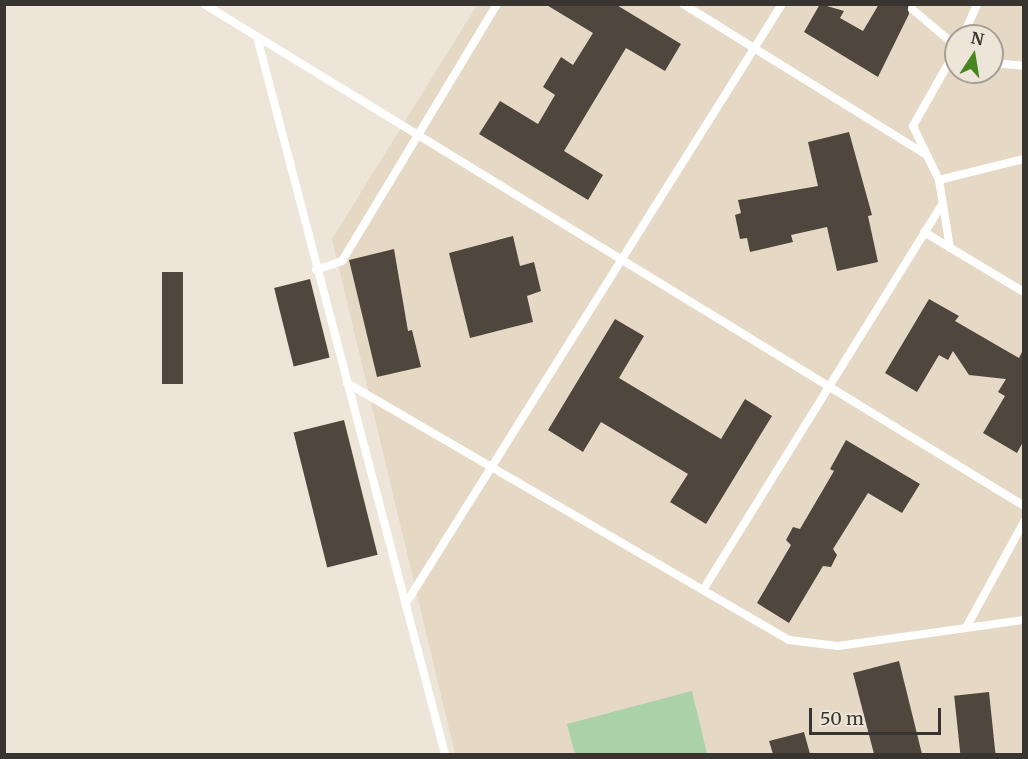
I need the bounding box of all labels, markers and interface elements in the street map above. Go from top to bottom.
north arrow [944,24,1004,84]
text: N [969,27,986,49]
scale bar [812,696,944,734]
text: 50 m [820,707,864,730]

